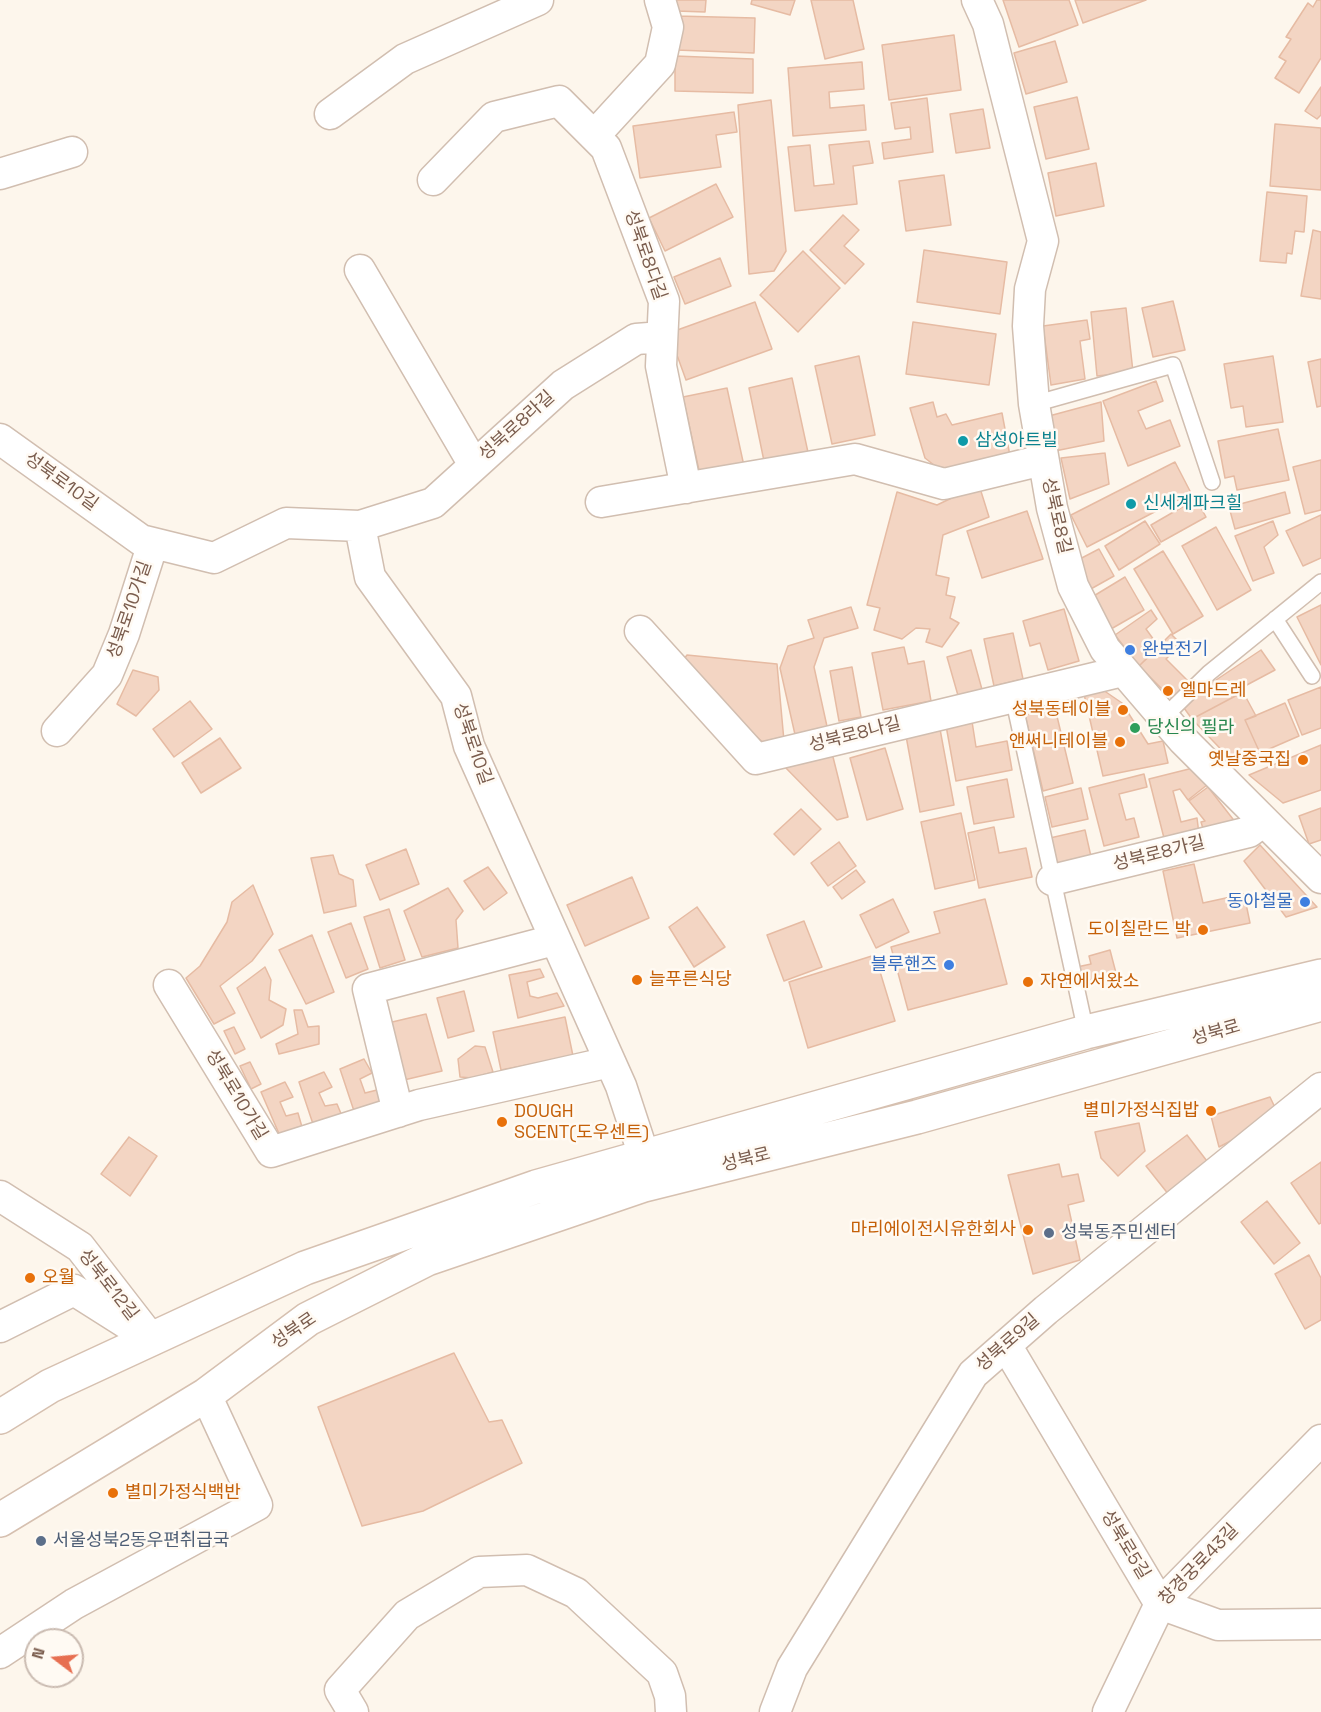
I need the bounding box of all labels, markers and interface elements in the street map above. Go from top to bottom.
street label: 성북로8다길 [619,207,671,303]
street label: 성북로8라길 [475,387,559,465]
place label: 삼성아트빌 [975,430,1058,452]
marker: 삼성아트빌 [956,434,970,448]
street label: 성북로10길 [20,448,102,516]
street label: 성북로8길 [1037,476,1075,556]
place label: 신세계파크힐 [1143,493,1242,515]
marker: 신세계파크힐 [1124,497,1138,511]
street label: 성북로10가길 [103,558,157,662]
place label: 완보전기 [1142,639,1208,661]
marker: 완보전기 [1123,643,1137,657]
place label: 엘마드레 [1180,680,1246,702]
marker: 엘마드레 [1161,684,1175,698]
place label: 성북동테이블 [1012,699,1111,721]
street label: 성북로10길 [448,700,496,788]
marker: 성북동테이블 [1116,703,1130,717]
street label: 성북로8나길 [807,713,903,757]
place label: 당신의 필라 [1147,717,1234,739]
marker: 당신의 필라 [1128,721,1142,735]
place label: 앤써니테이블 [1009,731,1108,753]
marker: 앤써니테이블 [1113,735,1127,749]
place label: 옛날중국집 [1208,749,1291,771]
marker: 옛날중국집 [1296,753,1310,767]
street label: 성북로8가길 [1111,832,1207,876]
place label: 동아철물 [1227,891,1293,913]
marker: 동아철물 [1298,895,1312,909]
place label: 도이칠란드 박 [1087,919,1191,941]
marker: 도이칠란드 박 [1196,923,1210,937]
place label: 블루핸즈 [871,954,937,976]
marker: 블루핸즈 [942,958,956,972]
place label: 늘푸른식당 [649,969,732,991]
place label: 자연에서왔소 [1040,971,1139,993]
marker: 늘푸른식당 [630,973,644,987]
marker: 자연에서왔소 [1021,975,1035,989]
street label: 성북로 [1189,1016,1243,1050]
street label: 성북로10가길 [201,1046,271,1144]
place label: 별미가정식집밥 [1083,1100,1199,1122]
place label: DOUGH SCENT(도우센트) [514,1101,649,1144]
marker: 별미가정식집밥 [1204,1104,1218,1118]
marker: DOUGH SCENT(도우센트) [495,1115,509,1129]
street label: 성북로 [719,1144,773,1176]
place label: 마리에이전시유한회사 [850,1219,1016,1241]
place label: 성북동주민센터 [1061,1222,1177,1244]
marker: 마리에이전시유한회사 [1021,1223,1035,1237]
marker: 성북동주민센터 [1042,1226,1056,1240]
street label: 성북로12길 [73,1245,143,1325]
place label: 오월 [42,1267,75,1289]
marker: 오월 [23,1271,37,1285]
street label: 성북로 [267,1308,321,1354]
street label: 성북로9길 [972,1310,1044,1376]
place label: 별미가정식백반 [125,1482,241,1504]
marker: 별미가정식백반 [106,1486,120,1500]
street label: 성북로5길 [1096,1506,1154,1584]
street label: 창경궁로43길 [1155,1520,1243,1610]
place label: 서울성북2동우편취급국 [53,1530,229,1552]
marker: 서울성북2동우편취급국 [34,1534,48,1548]
north arrow [24,1628,84,1688]
text: N [27,1645,50,1662]

